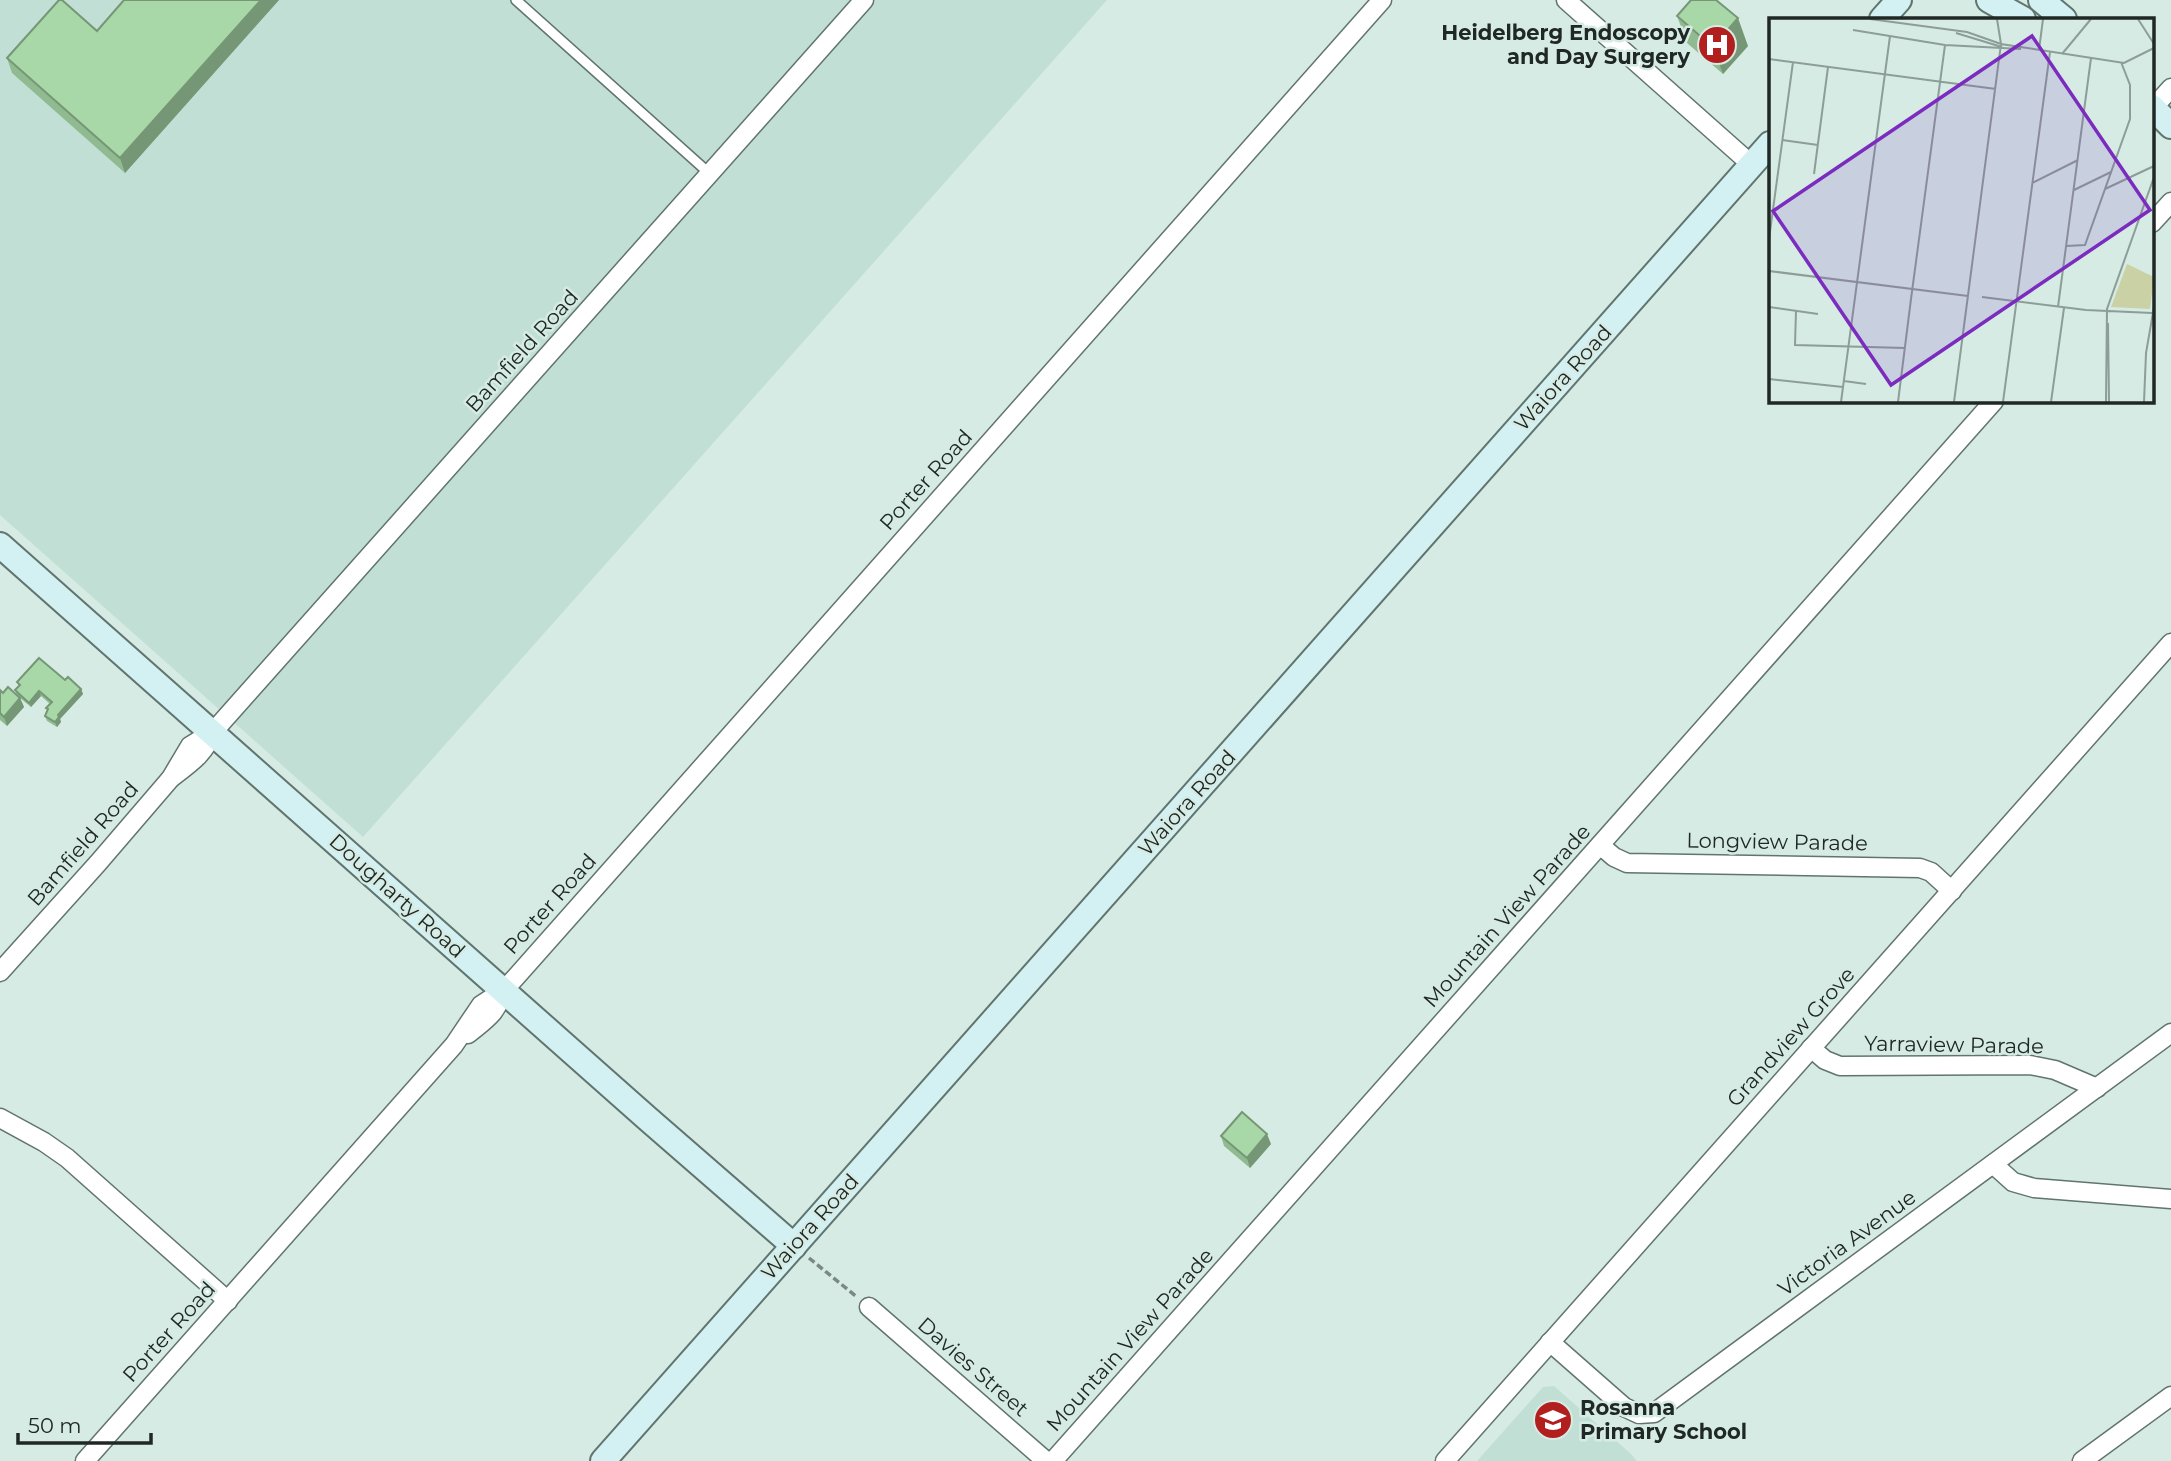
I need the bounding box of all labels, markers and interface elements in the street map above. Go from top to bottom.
inset map [1769,18,2154,402]
place label: Heidelberg Endoscopy and Day Surgery [1441,20,1690,69]
hospital icon: Heidelberg Endoscopy and Day Surgery [1696,24,1738,66]
street label: Bamfield Road [460,284,583,417]
street label: Waiora Road [1509,320,1617,436]
street label: Porter Road [874,424,977,535]
street label: Waiora Road [1133,745,1241,861]
street label: Bamfield Road [22,776,143,911]
street label: Mountain View Parade [1418,819,1595,1012]
street label: Longview Parade [1686,827,1868,856]
street label: Dougharty Road [324,828,470,963]
street label: Porter Road [498,848,601,959]
street label: Grandview Grove [1721,962,1860,1112]
street label: Yarraview Parade [1864,1030,2044,1059]
street label: Waiora Road [756,1169,864,1285]
street label: Victoria Avenue [1773,1184,1920,1301]
street label: Mountain View Parade [1041,1243,1218,1436]
street label: Porter Road [117,1276,220,1387]
street label: Davies Street [913,1312,1034,1421]
place label: Rosanna Primary School [1580,1395,1747,1444]
school or university icon: Rosanna Primary School [1532,1399,1574,1441]
scale bar [18,1402,150,1446]
text: 50 m [28,1413,82,1438]

